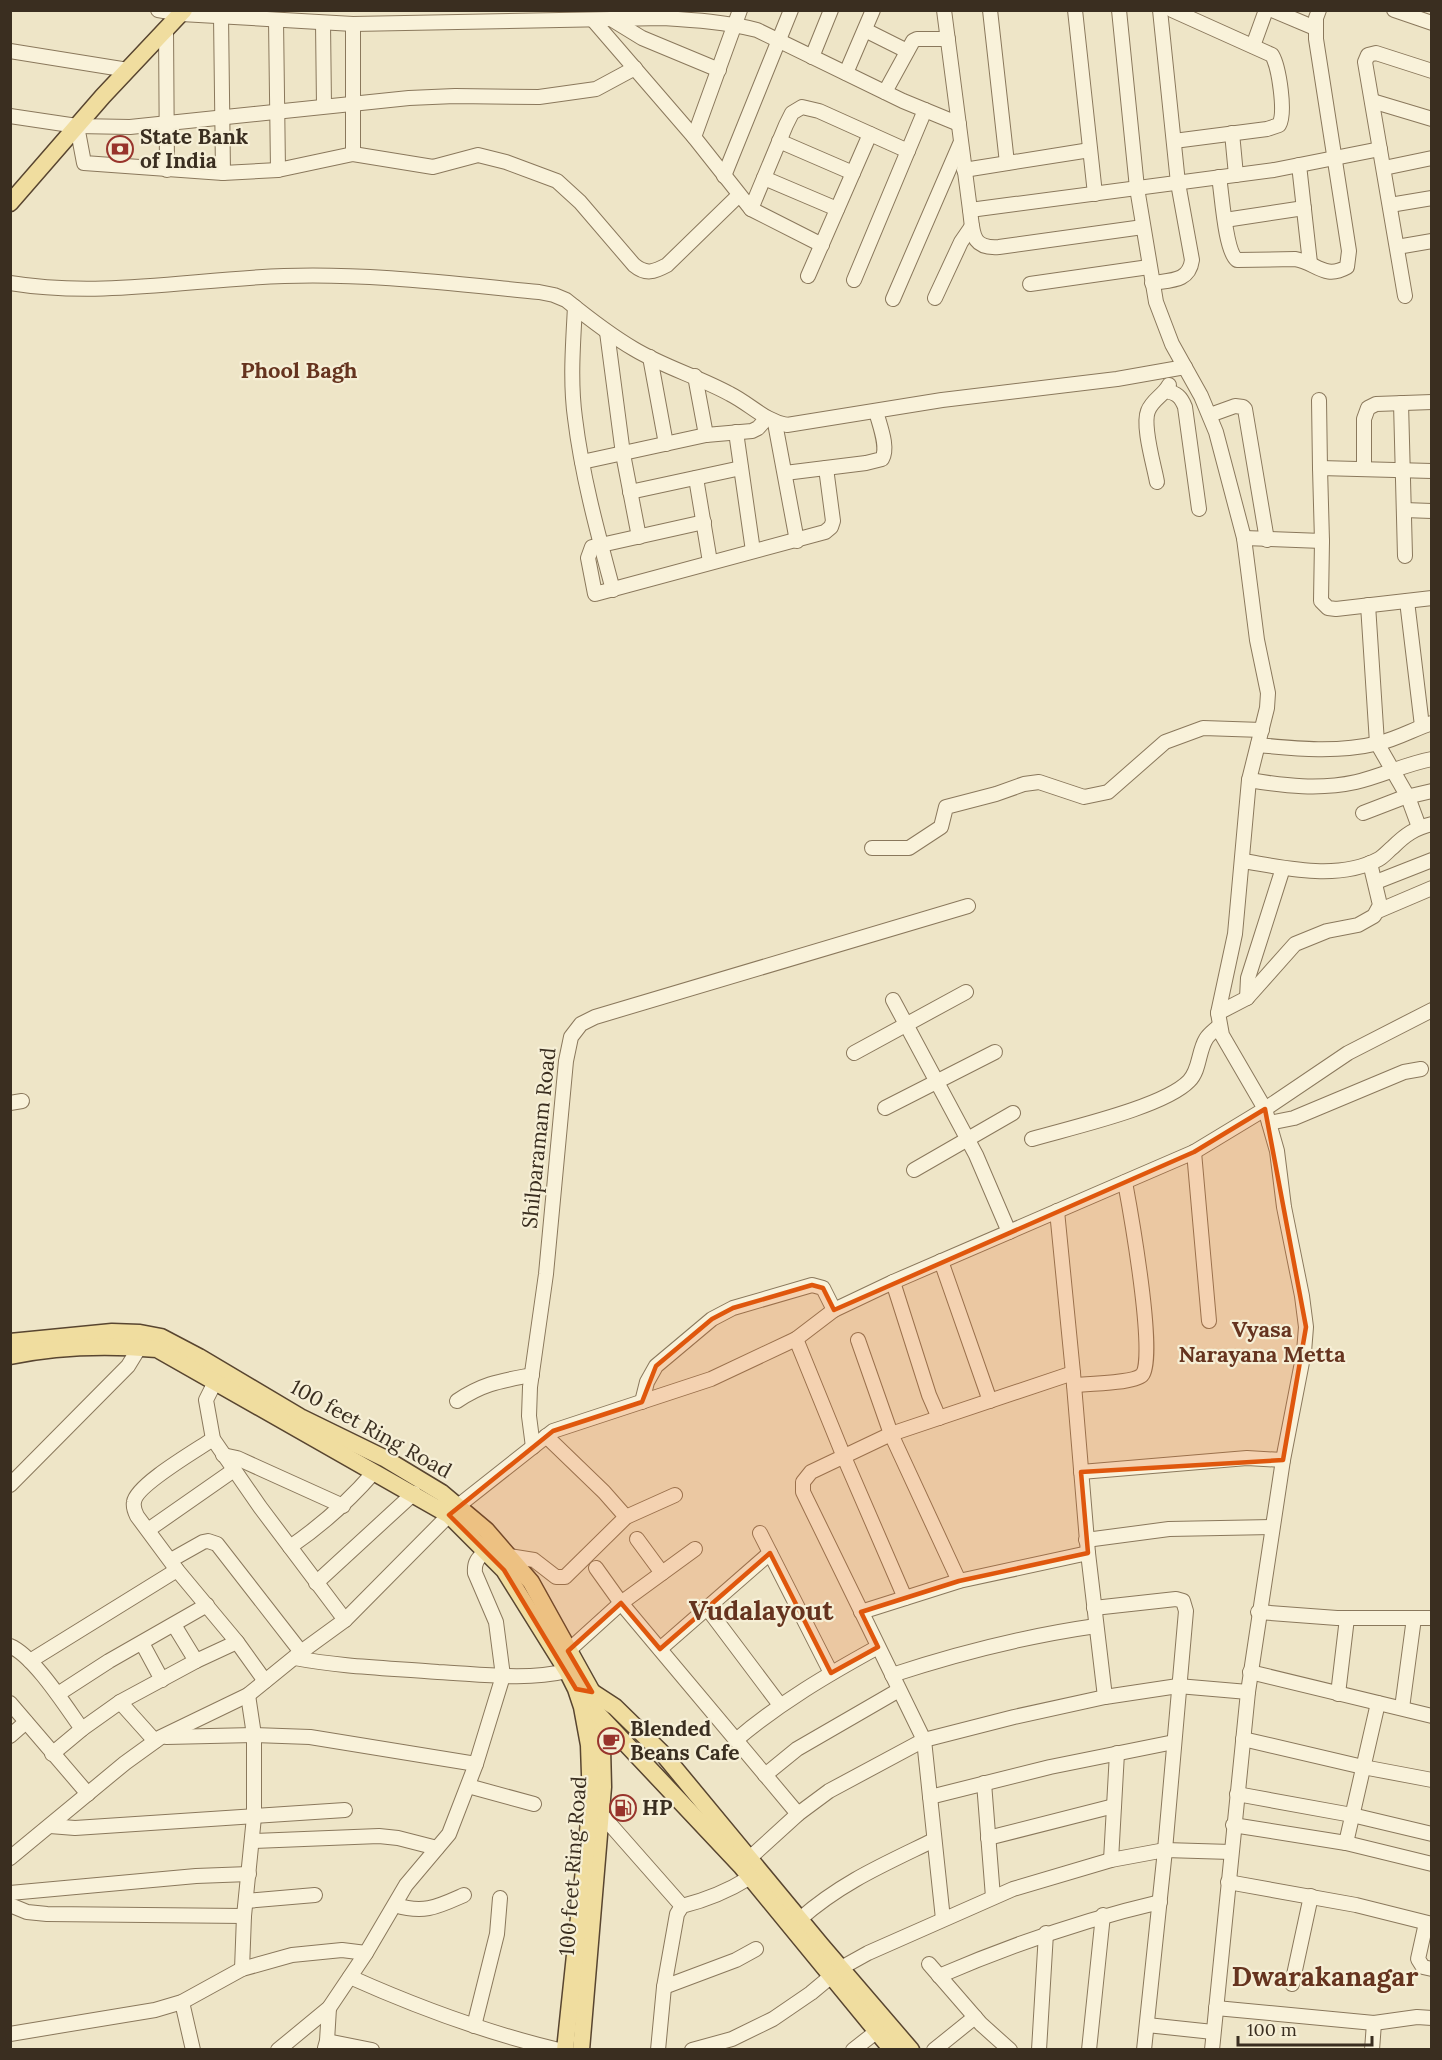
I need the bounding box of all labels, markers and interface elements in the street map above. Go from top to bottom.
place label: State Bank of India [140,123,249,174]
bank icon: State Bank of India [105,134,135,164]
district label: Phool Bagh [241,356,358,384]
street label: Shilparamam Road [516,1046,561,1230]
district label: Vyasa Narayana Metta [1179,1315,1346,1368]
street label: 100 feet Ring Road [286,1373,457,1484]
district label: Vudalayout [689,1593,834,1627]
place label: Blended Beans Cafe [630,1715,740,1766]
cafe icon: Blended Beans Cafe [596,1726,626,1756]
street label: 100 feet Ring Road [553,1775,592,1957]
fuel station icon: HP [608,1793,638,1823]
place label: HP [642,1794,673,1821]
district label: Dwarakanagar [1232,1959,1418,1993]
scale bar [1238,2009,1372,2047]
text: 100 m [1247,2018,1297,2041]

